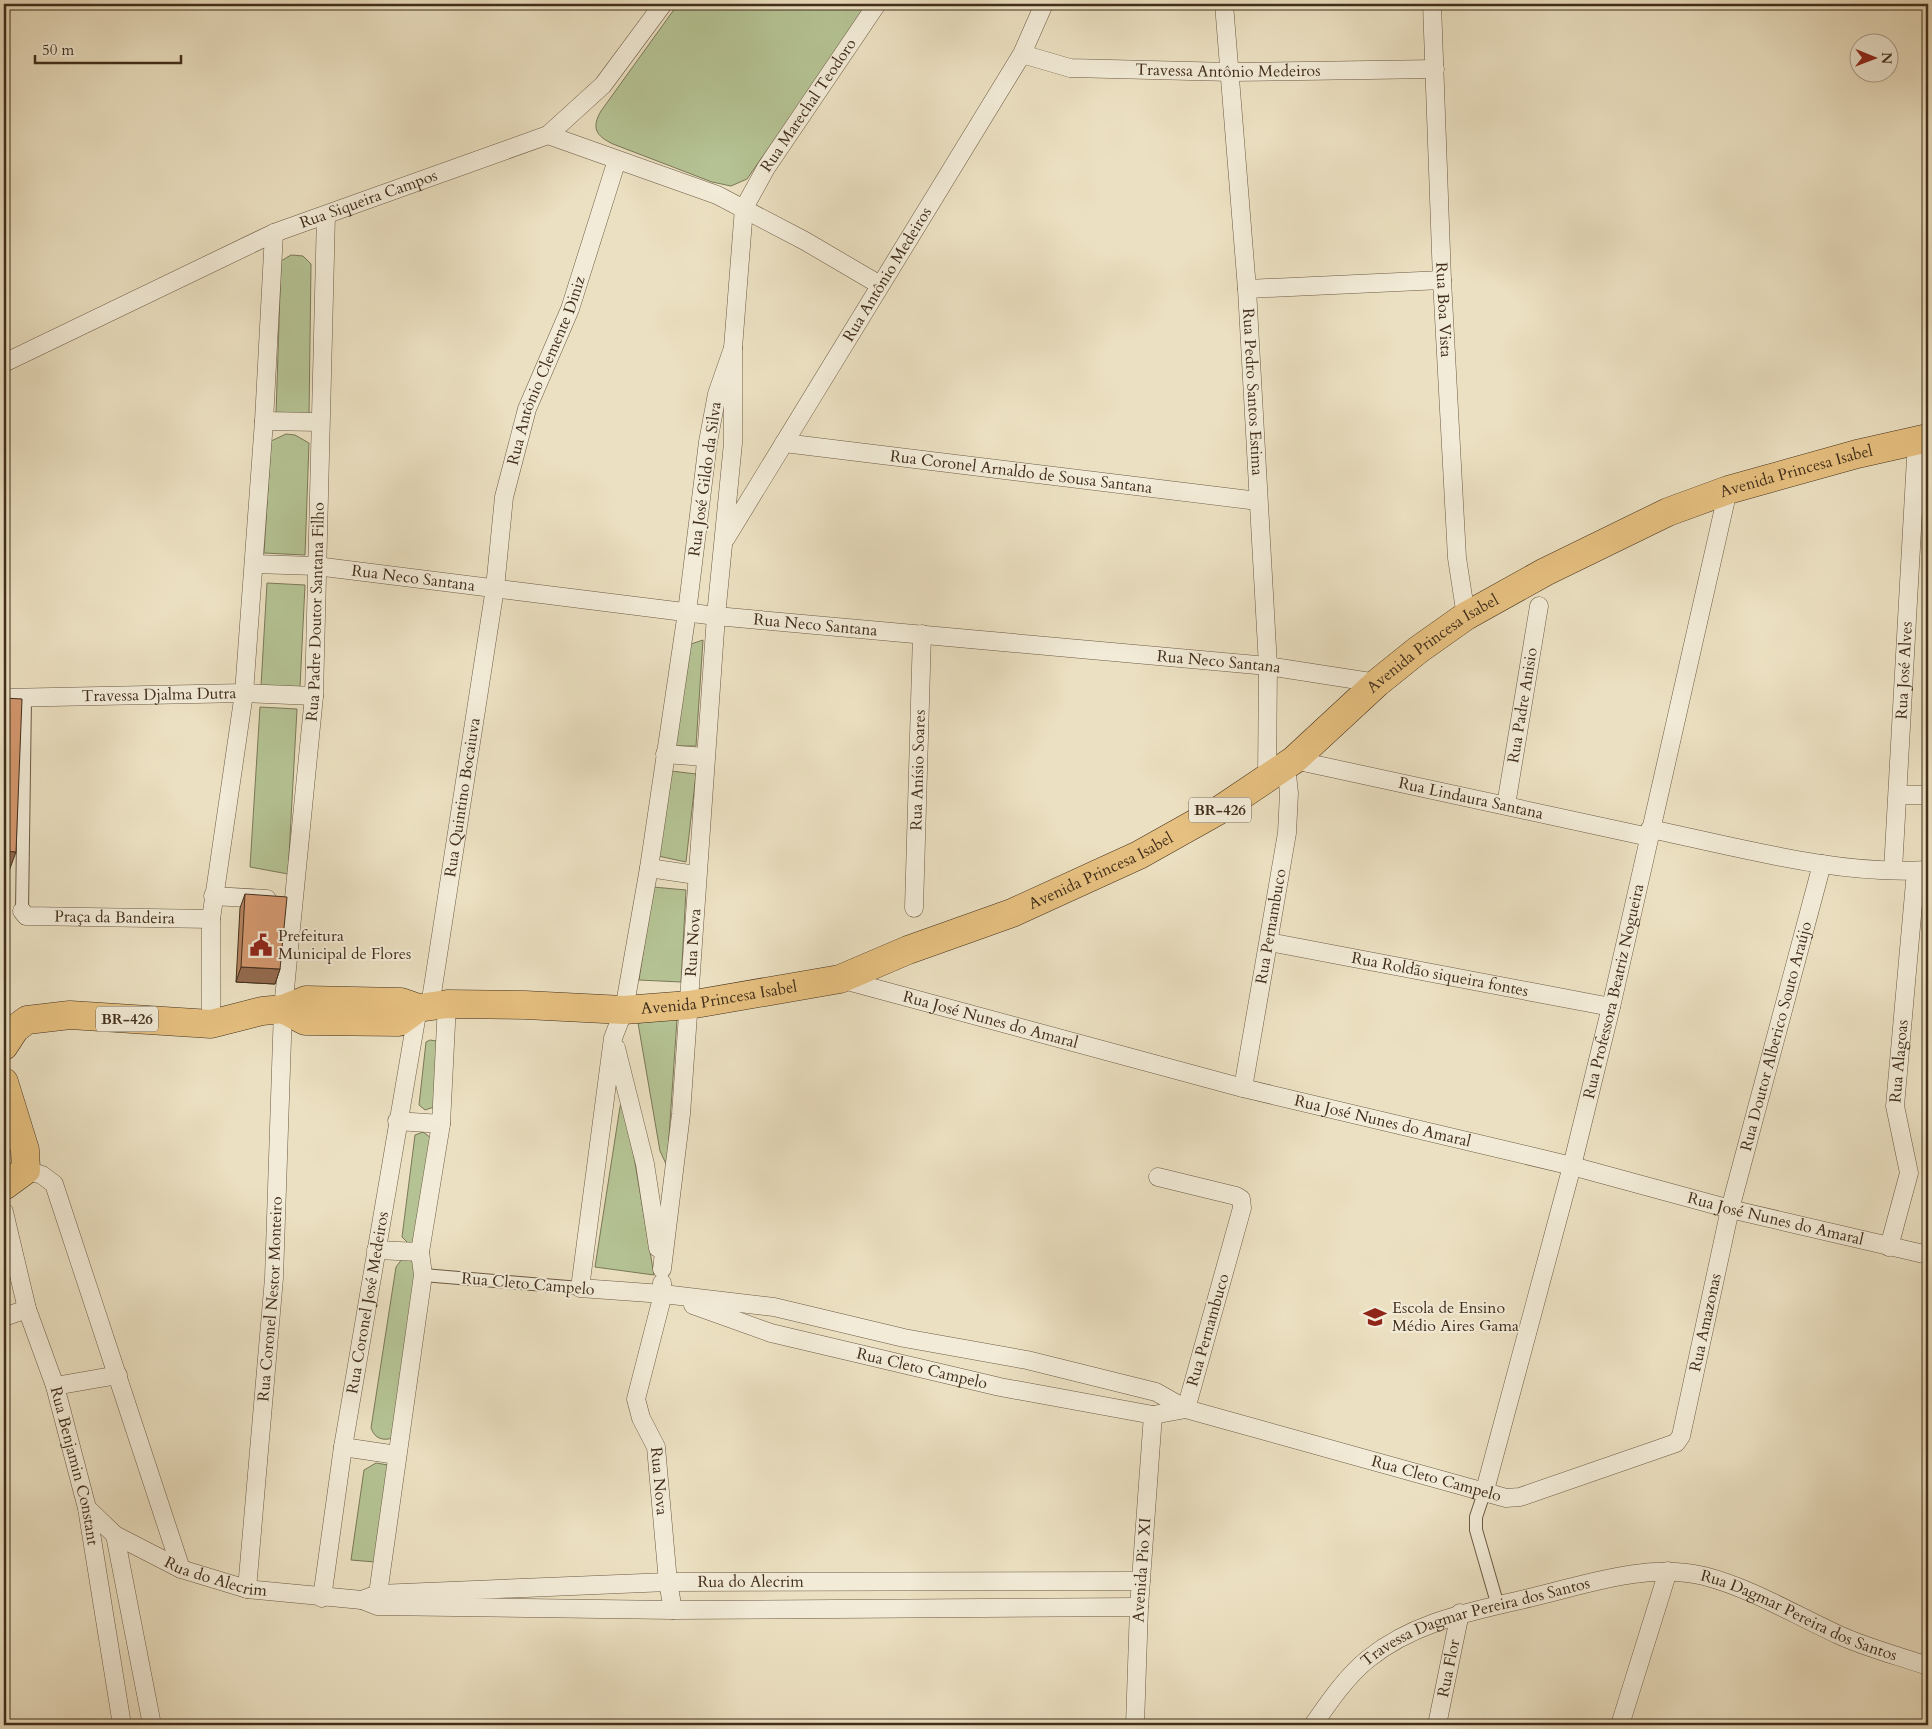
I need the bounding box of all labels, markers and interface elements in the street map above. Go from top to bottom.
scale bar [35,32,181,64]
north arrow [1850,32,1900,82]
street label: Rua Marechal Teodoro [755,34,862,176]
text: 50 m [42,40,74,60]
text: N [1877,52,1896,64]
street label: Travessa Antônio Medeiros [1135,59,1321,83]
street label: Rua Siqueira Campos [297,164,440,234]
street label: Rua Antônio Medeiros [838,203,937,346]
street label: Rua Boa Vista [1430,262,1457,358]
street label: Rua Antônio Clemente Diniz [502,273,591,467]
street label: Rua Pedro Santos Estima [1237,308,1268,476]
street label: Rua José Gildo da Silva [683,400,727,558]
street label: Avenida Princesa Isabel [1717,440,1875,503]
street label: Rua Coronel Arnaldo de Sousa Santana [889,445,1154,499]
street label: Rua Padre Doutor Santana Filho [301,502,330,722]
street label: Rua Neco Santana [350,560,476,597]
street label: Avenida Princesa Isabel [1362,589,1503,698]
street label: Rua Neco Santana [753,608,878,642]
street label: Rua José Alves [1890,621,1918,720]
street label: Rua Neco Santana [1156,645,1282,679]
street label: Rua Padre Anisio [1502,646,1543,765]
street label: Travessa Djalma Dutra [81,682,237,707]
street label: Rua Anísio Soares [905,709,931,831]
street label: Rua Quintino Bocaiuva [439,716,486,879]
street label: Rua Lindaura Santana [1396,772,1545,825]
road number: BR-426 [1189,798,1251,822]
street label: Avenida Princesa Isabel [1025,827,1177,915]
street label: Rua Pernambuco [1250,867,1292,986]
street label: Rua Professora Beatriz Nogueira [1578,882,1650,1101]
street label: Praça da Bandeira [54,905,175,929]
street label: Rua Nova [680,908,706,977]
street label: Rua Doutor Alberico Souto Araújo [1735,919,1817,1153]
place label: Prefeitura Municipal de Flores [278,925,411,965]
public building icon: Prefeitura Municipal de Flores [248,932,274,958]
street label: Rua Roldão siqueira fontes [1350,947,1530,1002]
street label: Avenida Princesa Isabel [640,976,799,1020]
street label: Rua José Nunes do Amaral [900,986,1081,1054]
road number: BR-426 [96,1006,158,1032]
street label: Rua Alagoas [1884,1019,1914,1104]
street label: Rua José Nunes do Amaral [1292,1090,1473,1153]
street label: Rua José Nunes do Amaral [1685,1187,1866,1251]
street label: Rua Coronel Nestor Monteiro [252,1196,288,1402]
street label: Rua Coronel José Medeiros [341,1210,394,1395]
street label: Rua Cleto Campelo [460,1267,596,1301]
street label: Rua Pernambuco [1181,1271,1235,1389]
street label: Rua Amazonas [1684,1271,1727,1374]
place label: Escola de Ensino Médio Aires Gama [1392,1297,1519,1337]
school or university icon: Escola de Ensino Médio Aires Gama [1362,1304,1388,1330]
street label: Rua Cleto Campelo [854,1343,990,1395]
street label: Rua Benjamin Constant [45,1384,104,1547]
street label: Rua Nova [645,1446,673,1516]
street label: Rua Cleto Campelo [1369,1450,1504,1507]
street label: Avenida Pio XI [1127,1517,1156,1623]
street label: Rua do Alecrim [161,1551,269,1602]
street label: Rua Dagmar Pereira dos Santos [1698,1565,1900,1666]
street label: Rua do Alecrim [697,1571,804,1593]
street label: Travessa Dagmar Pereira dos Santos [1356,1572,1592,1672]
street label: Rua Flor [1432,1637,1465,1699]

